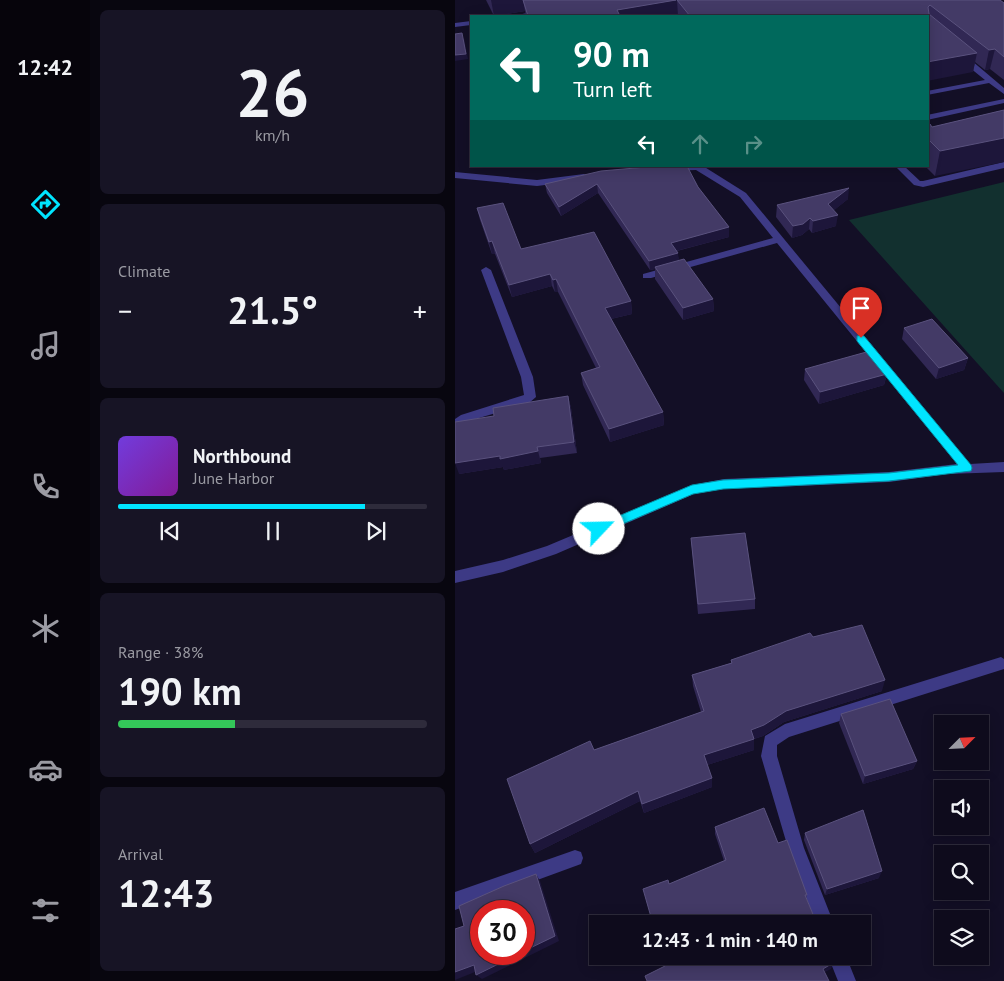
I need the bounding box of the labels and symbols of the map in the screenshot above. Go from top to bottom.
pin [840,287,882,338]
position arrow [572,502,624,554]
north arrow [934,715,989,770]
speed limit sign: 30 [470,900,535,965]

